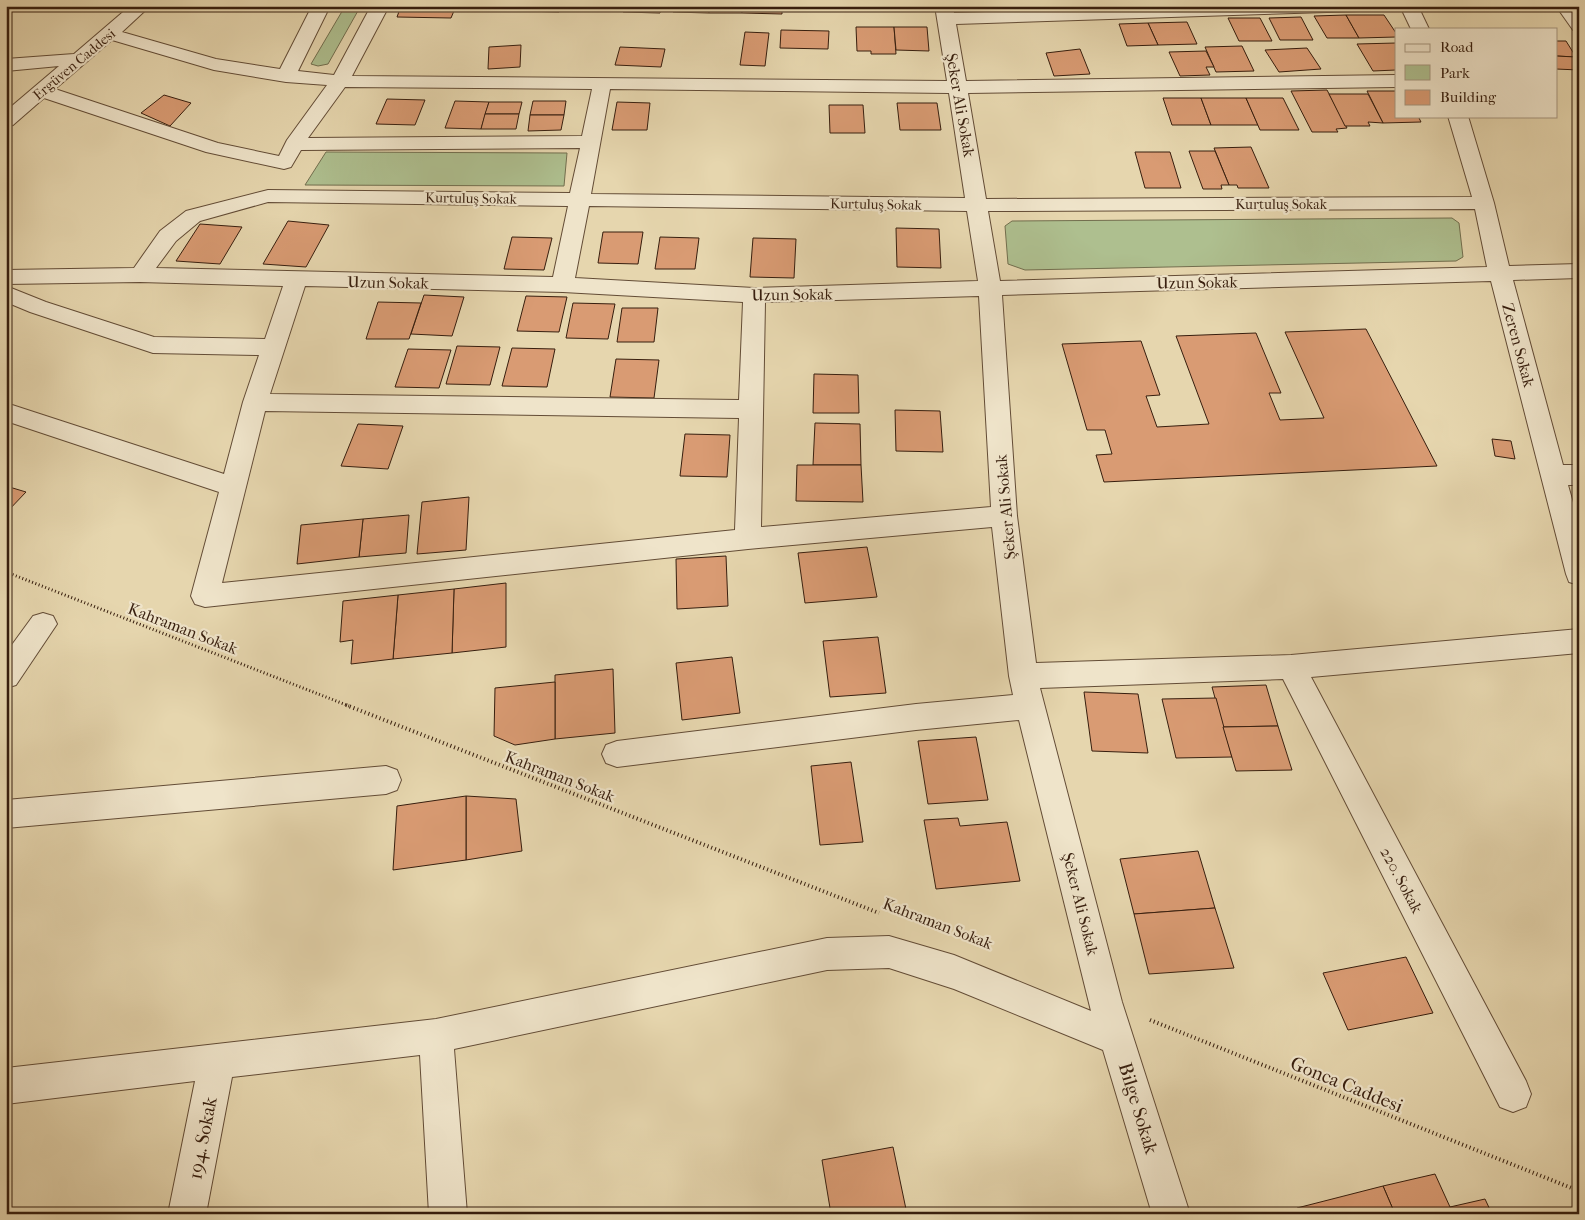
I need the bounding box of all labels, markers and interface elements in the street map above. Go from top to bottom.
street label: Ergüven Caddesi [30,25,119,104]
legend [1395,28,1558,118]
text: Road [1440,38,1474,56]
street label: Şeker Ali Sokak [942,52,979,159]
text: Park [1440,64,1470,82]
text: Building [1440,88,1497,106]
street label: Kurtuluş Sokak [425,189,518,208]
street label: Kurtuluş Sokak [830,195,923,214]
street label: Kurtuluş Sokak [1235,196,1328,213]
street label: Uzun Sokak [347,272,430,293]
street label: Uzun Sokak [1156,272,1239,293]
street label: Uzun Sokak [751,284,834,305]
street label: Zeren Sokak [1498,301,1539,390]
street label: Şeker Ali Sokak [991,453,1020,560]
street label: Kahraman Sokak [125,599,241,658]
street label: Kahraman Sokak [502,747,618,806]
street label: 220. Sokak [1376,844,1427,917]
street label: Şeker Ali Sokak [1059,851,1103,958]
street label: Kahraman Sokak [880,894,996,953]
street label: Gonca Caddesi [1287,1052,1406,1118]
street label: Bilge Sokak [1114,1060,1162,1157]
street label: 194. Sokak [184,1095,222,1181]

